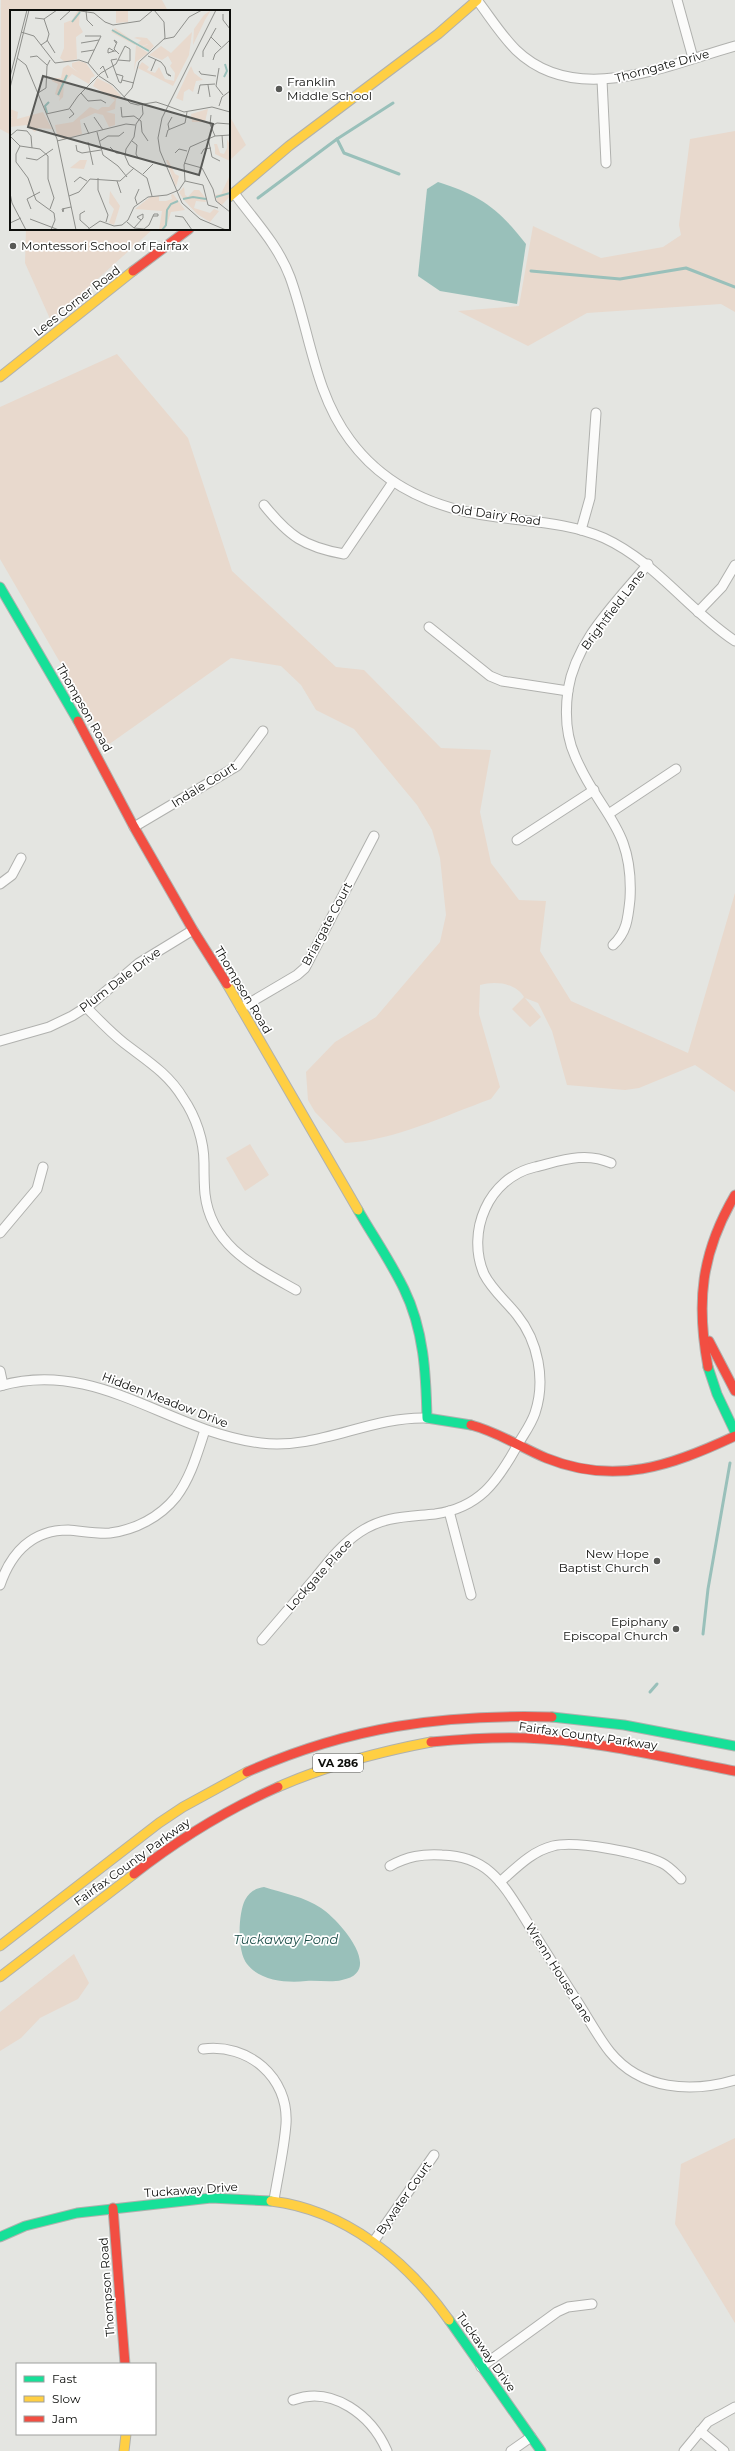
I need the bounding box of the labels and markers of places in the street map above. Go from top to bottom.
place label: Franklin Middle School [287,74,372,103]
marker: Franklin Middle School [274,84,284,94]
place label: Montessori School of Fairfax [21,238,189,253]
marker: Montessori School of Fairfax [8,241,18,251]
place label: New Hope Baptist Church [559,1546,649,1575]
marker: New Hope Baptist Church [652,1556,662,1566]
place label: Epiphany Episcopal Church [563,1614,668,1643]
marker: Epiphany Episcopal Church [671,1624,681,1634]

